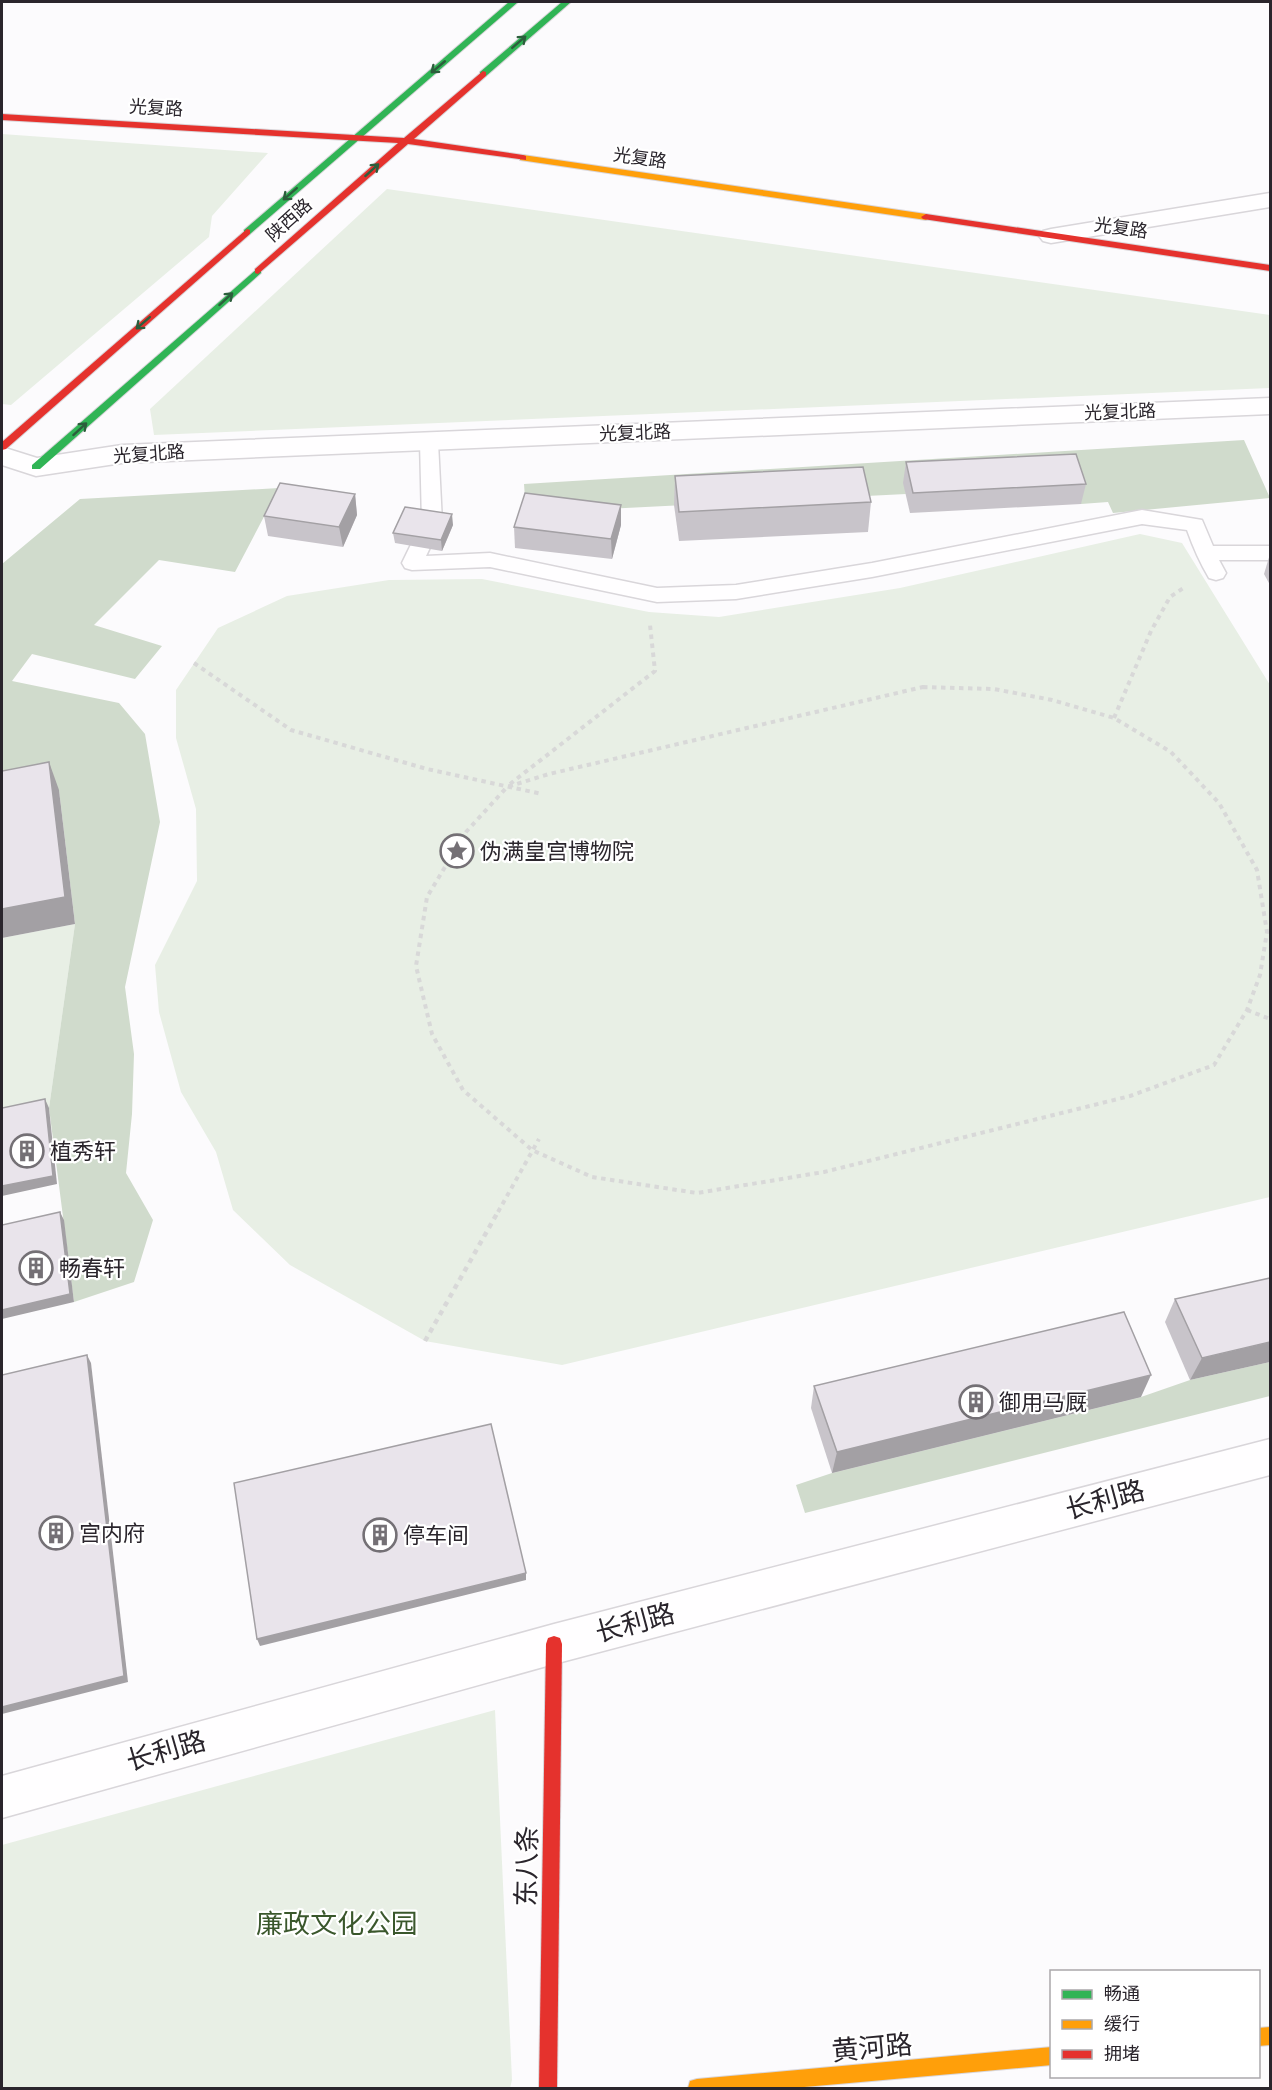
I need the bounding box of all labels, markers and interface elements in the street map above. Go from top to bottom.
one-way arrow [511,36,527,49]
one-way arrow [430,60,446,73]
street label: 光复路 [129,95,184,119]
street label: 光复路 [612,142,668,172]
one-way arrow [364,163,379,177]
one-way arrow [283,187,298,201]
street label: 陕西路 [261,193,316,245]
street label: 光复路 [1093,212,1149,242]
one-way arrow [218,292,233,306]
one-way arrow [135,316,151,329]
street label: 光复北路 [1084,399,1156,423]
street label: 光复北路 [599,420,671,444]
one-way arrow [72,422,87,436]
street label: 光复北路 [112,440,186,466]
place icon: 伪满皇宫博物院 [439,833,475,869]
place label: 伪满皇宫博物院 [480,837,634,863]
building icon: 植秀轩 [9,1133,45,1169]
place label: 植秀轩 [50,1137,116,1163]
building icon: 畅春轩 [18,1250,54,1286]
place label: 畅春轩 [59,1254,125,1280]
building icon: 御用马厩 [958,1384,994,1420]
place label: 御用马厩 [999,1388,1087,1414]
street label: 长利路 [1061,1472,1148,1524]
building icon: 宫内府 [38,1515,74,1551]
building icon: 停车间 [362,1517,398,1553]
place label: 宫内府 [79,1519,145,1545]
place label: 停车间 [403,1521,469,1547]
street label: 长利路 [591,1595,678,1647]
street label: 长利路 [122,1723,209,1776]
street label: 东八条 [508,1825,542,1907]
park label: 廉政文化公园 [256,1906,418,1938]
legend [1050,1970,1260,2078]
text: 畅通 [1104,1982,1140,2004]
text: 缓行 [1104,2012,1140,2034]
street label: 黄河路 [830,2027,914,2065]
text: 拥堵 [1104,2042,1140,2064]

